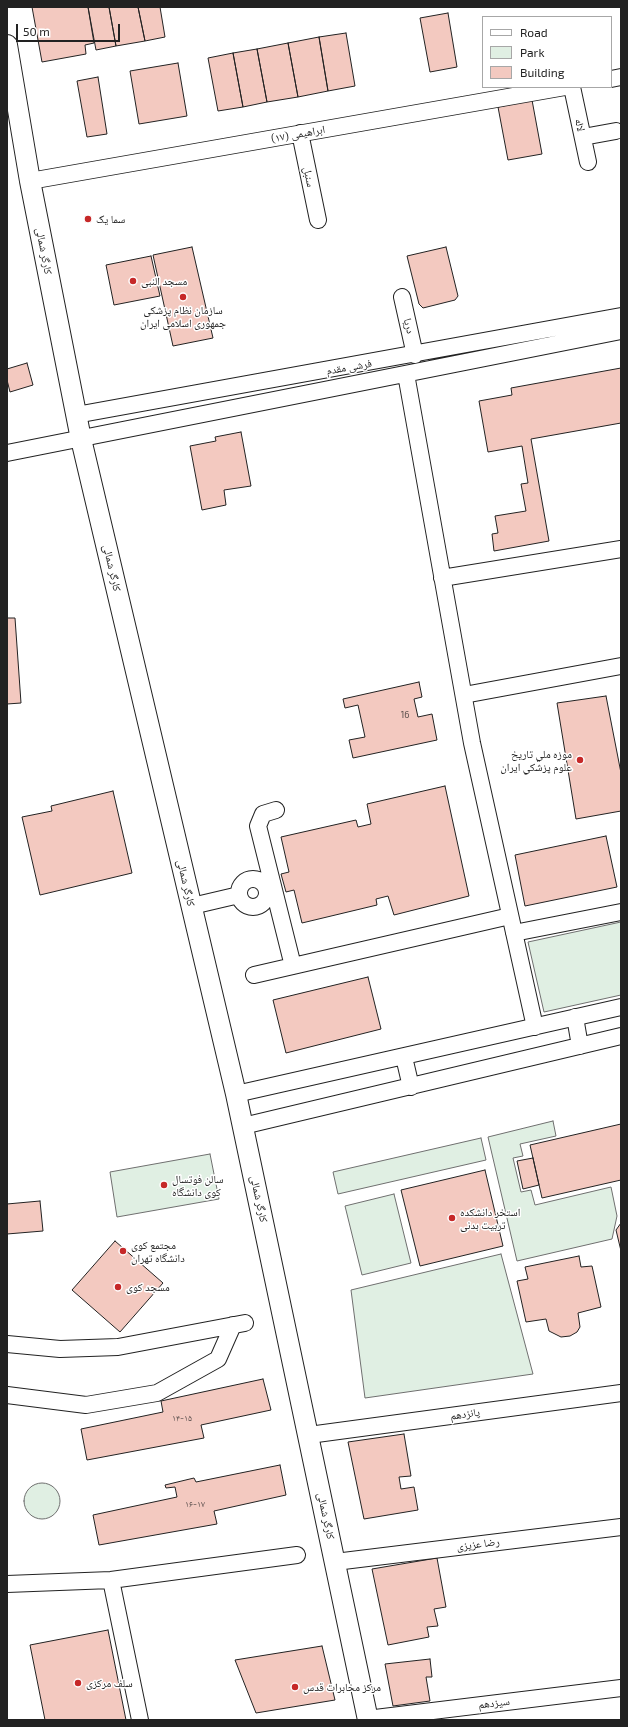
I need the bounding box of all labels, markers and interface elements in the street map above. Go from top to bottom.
scale bar [18,16,122,42]
legend [482,16,612,88]
text: 50 m [23,24,50,38]
text: Road [520,25,548,39]
text: Park [520,45,545,59]
text: Building [520,65,564,79]
street label: لاله [572,117,588,133]
street label: ابراهیمی (۱۷) [270,123,326,145]
street label: سنبل [301,166,317,188]
place label: سما یک [96,212,125,226]
marker: سما یک [83,214,93,224]
street label: کارگر شمالی [33,226,55,276]
place label: مسجد النبی [141,274,187,288]
marker: مسجد النبی [128,276,138,286]
marker: سازمان نظام پزشکی جمهوری اسلامی ایران [178,292,188,302]
place label: سازمان نظام پزشکی جمهوری اسلامی ایران [140,303,226,329]
street label: دریا [401,317,417,335]
street label: فرشی مقدم [325,356,373,378]
street label: کارگر شمالی [100,543,124,593]
house number: 16 [401,710,409,720]
place label: موزه ملي تاريخ علوم پزشكي ايران [500,747,572,773]
marker: موزه ملي تاريخ علوم پزشكي ايران [575,755,585,765]
street label: کارگر شمالی [174,858,198,908]
place label: سالن فوتسال کوی دانشگاه [172,1172,223,1198]
street label: کارگر شمالی [248,1174,270,1224]
marker: سالن فوتسال کوی دانشگاه [159,1180,169,1190]
place label: استخر دانشکده تربیت بدنی [460,1205,520,1231]
marker: استخر دانشکده تربیت بدنی [447,1213,457,1223]
place label: مجتمع کوی دانشگاه تهران [131,1238,185,1264]
marker: مجتمع کوی دانشگاه تهران [118,1246,128,1256]
place label: مسجد کوی [126,1280,170,1294]
marker: مسجد کوی [113,1282,123,1292]
street label: پانزدهم [449,1405,481,1423]
house number: ۱۴-۱۵ [172,1413,192,1423]
street label: کارگر شمالی [315,1491,337,1541]
house number: ۱۶-۱۷ [185,1499,205,1509]
street label: رضا عزیزی [456,1535,500,1553]
place label: سلف مرکزی [86,1676,133,1690]
marker: سلف مرکزی [73,1678,83,1688]
place label: مرکز مخابرات قدس [303,1680,381,1694]
marker: مرکز مخابرات قدس [290,1682,300,1692]
street label: سیزدهم [478,1695,510,1711]

